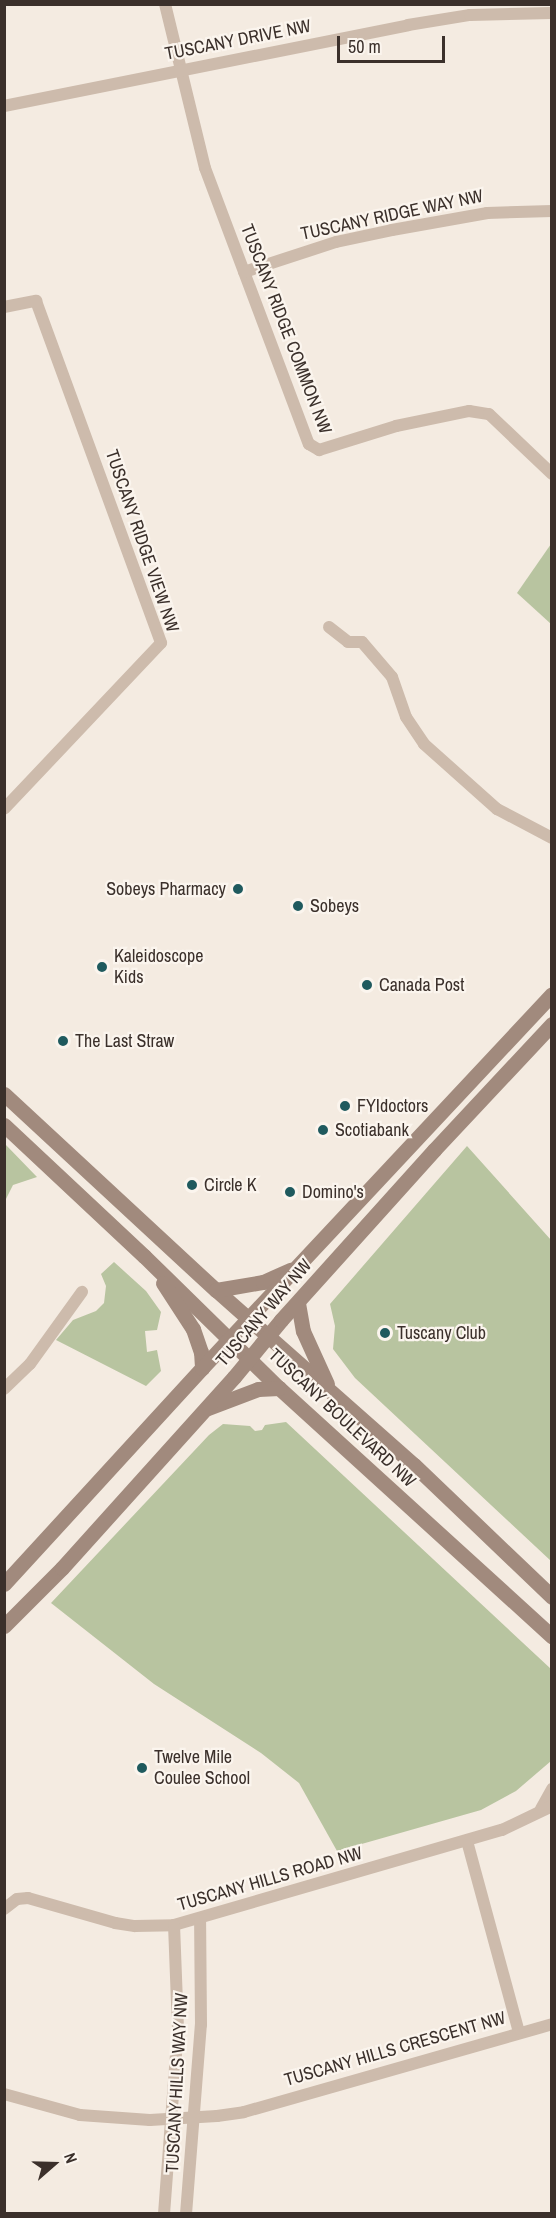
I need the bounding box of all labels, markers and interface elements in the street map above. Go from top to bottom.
street label: TUSCANY DRIVE NW [163,15,313,65]
scale bar [340,24,448,62]
text: 50 m [348,34,381,59]
street label: TUSCANY RIDGE WAY NW [299,185,485,245]
street label: TUSCANY RIDGE COMMON NW [236,221,336,437]
street label: TUSCANY RIDGE VIEW NW [101,447,183,635]
place label: Sobeys Pharmacy [106,878,226,900]
marker: Sobeys Pharmacy [231,882,245,896]
place label: Sobeys [310,895,359,917]
marker: Sobeys [291,899,305,913]
place label: Kaleidoscope Kids [114,946,203,988]
marker: Kaleidoscope Kids [95,960,109,974]
place label: Canada Post [379,974,464,996]
marker: Canada Post [360,978,374,992]
place label: The Last Straw [75,1030,174,1052]
marker: The Last Straw [56,1034,70,1048]
place label: FYIdoctors [357,1095,428,1117]
marker: FYIdoctors [338,1099,352,1113]
place label: Scotiabank [335,1119,409,1141]
marker: Scotiabank [316,1123,330,1137]
place label: Circle K [204,1174,256,1196]
marker: Circle K [185,1178,199,1192]
place label: Domino's [302,1181,364,1203]
marker: Domino's [283,1185,297,1199]
street label: TUSCANY WAY NW [211,1255,317,1371]
place label: Tuscany Club [397,1322,486,1344]
marker: Tuscany Club [378,1326,392,1340]
street label: TUSCANY BOULEVARD NW [264,1344,420,1492]
place label: Twelve Mile Coulee School [154,1747,250,1790]
marker: Twelve Mile Coulee School [135,1761,149,1775]
street label: TUSCANY HILLS ROAD NW [175,1842,365,1916]
street label: TUSCANY HILLS WAY NW [161,1992,193,2174]
street label: TUSCANY HILLS CRESCENT NW [282,2007,508,2091]
north arrow [24,2134,84,2194]
text: N [59,2150,83,2166]

